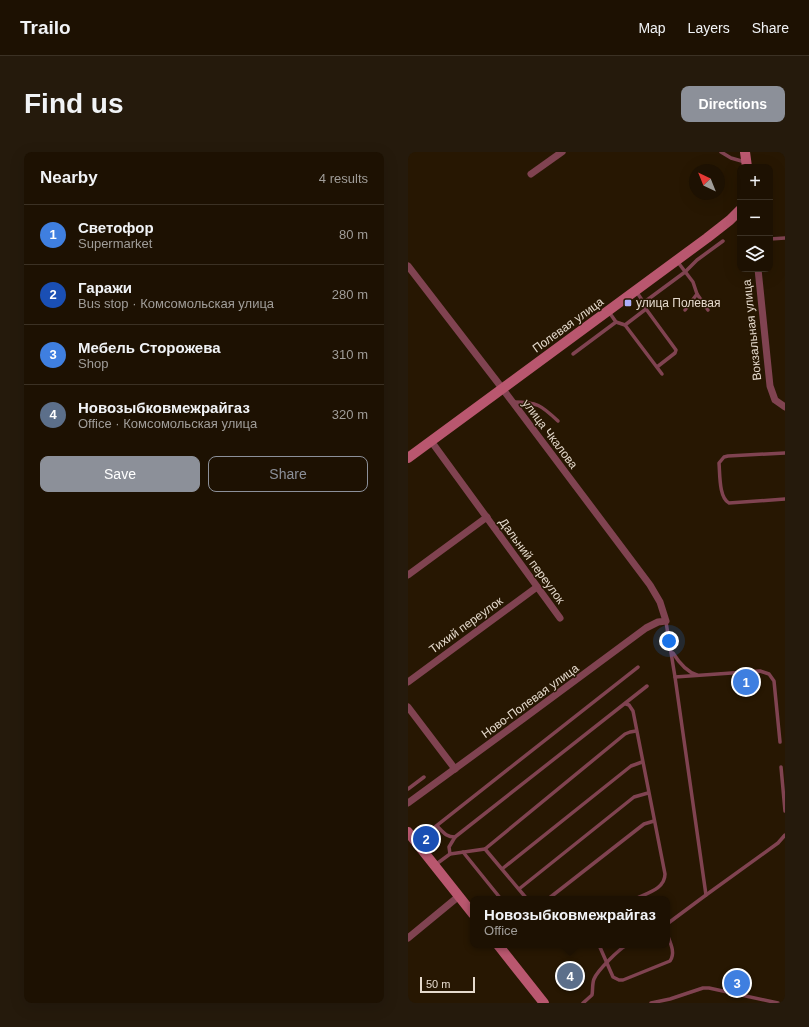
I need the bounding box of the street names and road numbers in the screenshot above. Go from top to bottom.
street label: Вокзальная улица [740,278,764,381]
street label: Полевая улица [530,294,607,355]
street label: улица Чкалова [519,397,581,472]
street label: Дальний переулок [496,515,568,607]
street label: Тихий переулок [427,593,506,656]
street label: Ново-Полевая улица [479,661,582,741]

